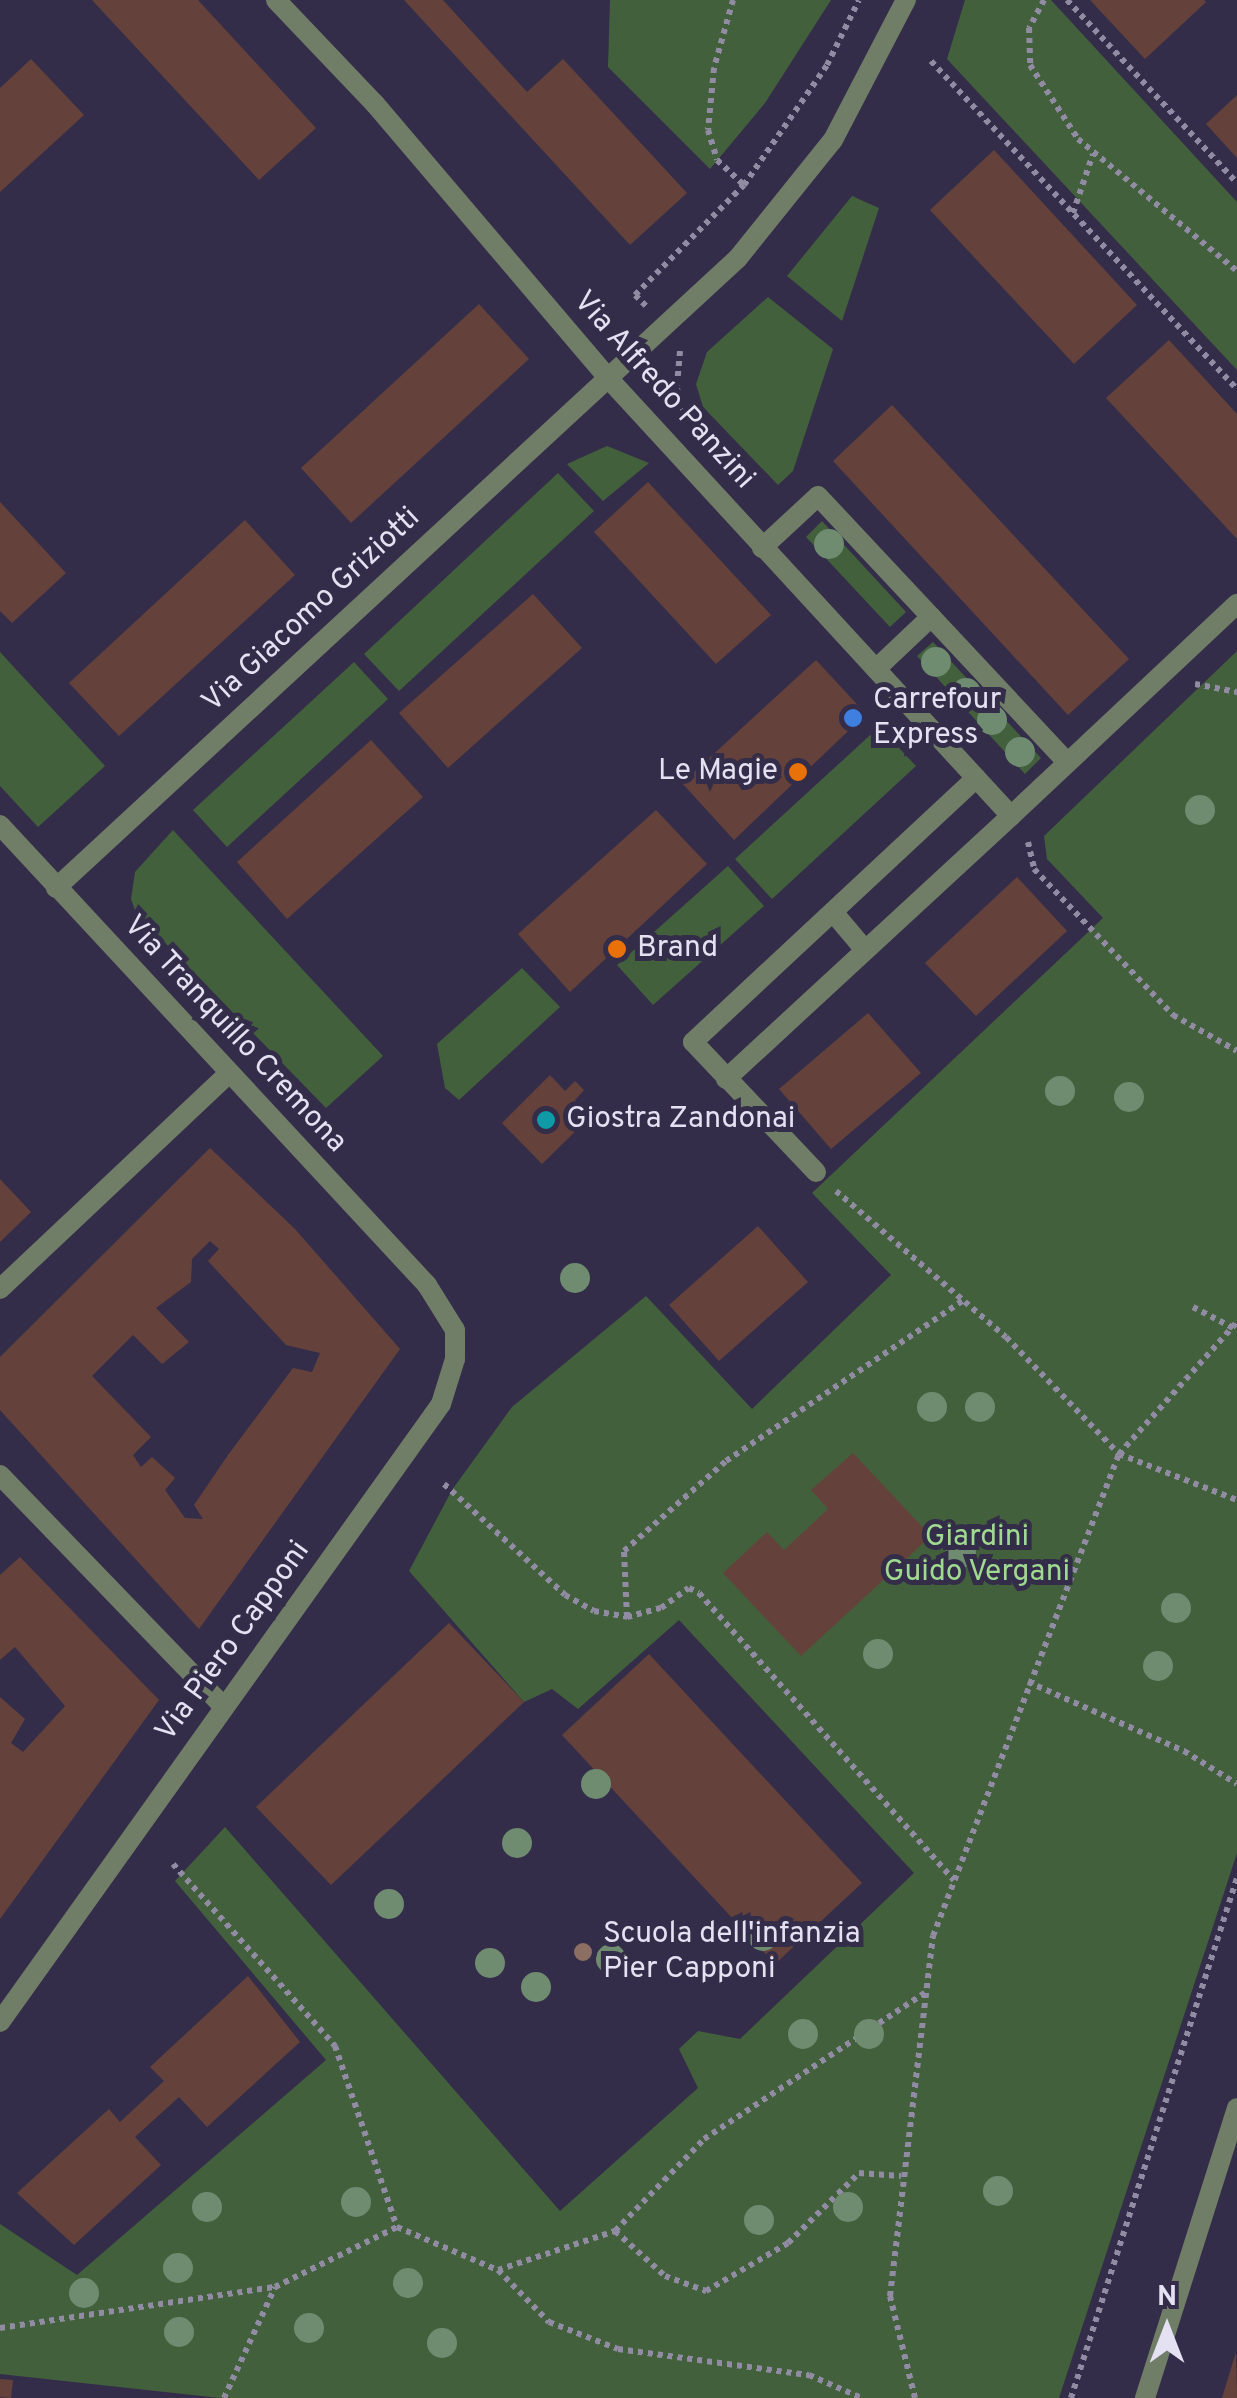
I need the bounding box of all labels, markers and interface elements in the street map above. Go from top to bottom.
street label: Via Alfredo Panzini [564,284,762,498]
street label: Via Giacomo Griziotti [196,501,428,721]
place label: Carrefour Express [873,683,1001,754]
marker: Carrefour Express [842,707,864,729]
place label: Le Magie [658,754,778,790]
marker: Le Magie [787,761,809,783]
street label: Via Tranquillo Cremona [114,908,354,1162]
place label: Brand [637,931,718,967]
marker: Brand [606,938,628,960]
place label: Giostra Zandonai [566,1102,795,1138]
marker: Giostra Zandonai [535,1109,557,1131]
park label: Giardini Guido Vergani [883,1520,1071,1590]
street label: Via Piero Capponi [149,1535,319,1749]
place label: Scuola dell'infanzia Pier Capponi [603,1917,860,1988]
marker: Scuola dell'infanzia Pier Capponi [572,1941,594,1963]
north arrow [1117,2278,1217,2378]
text: N [1157,2280,1177,2316]

